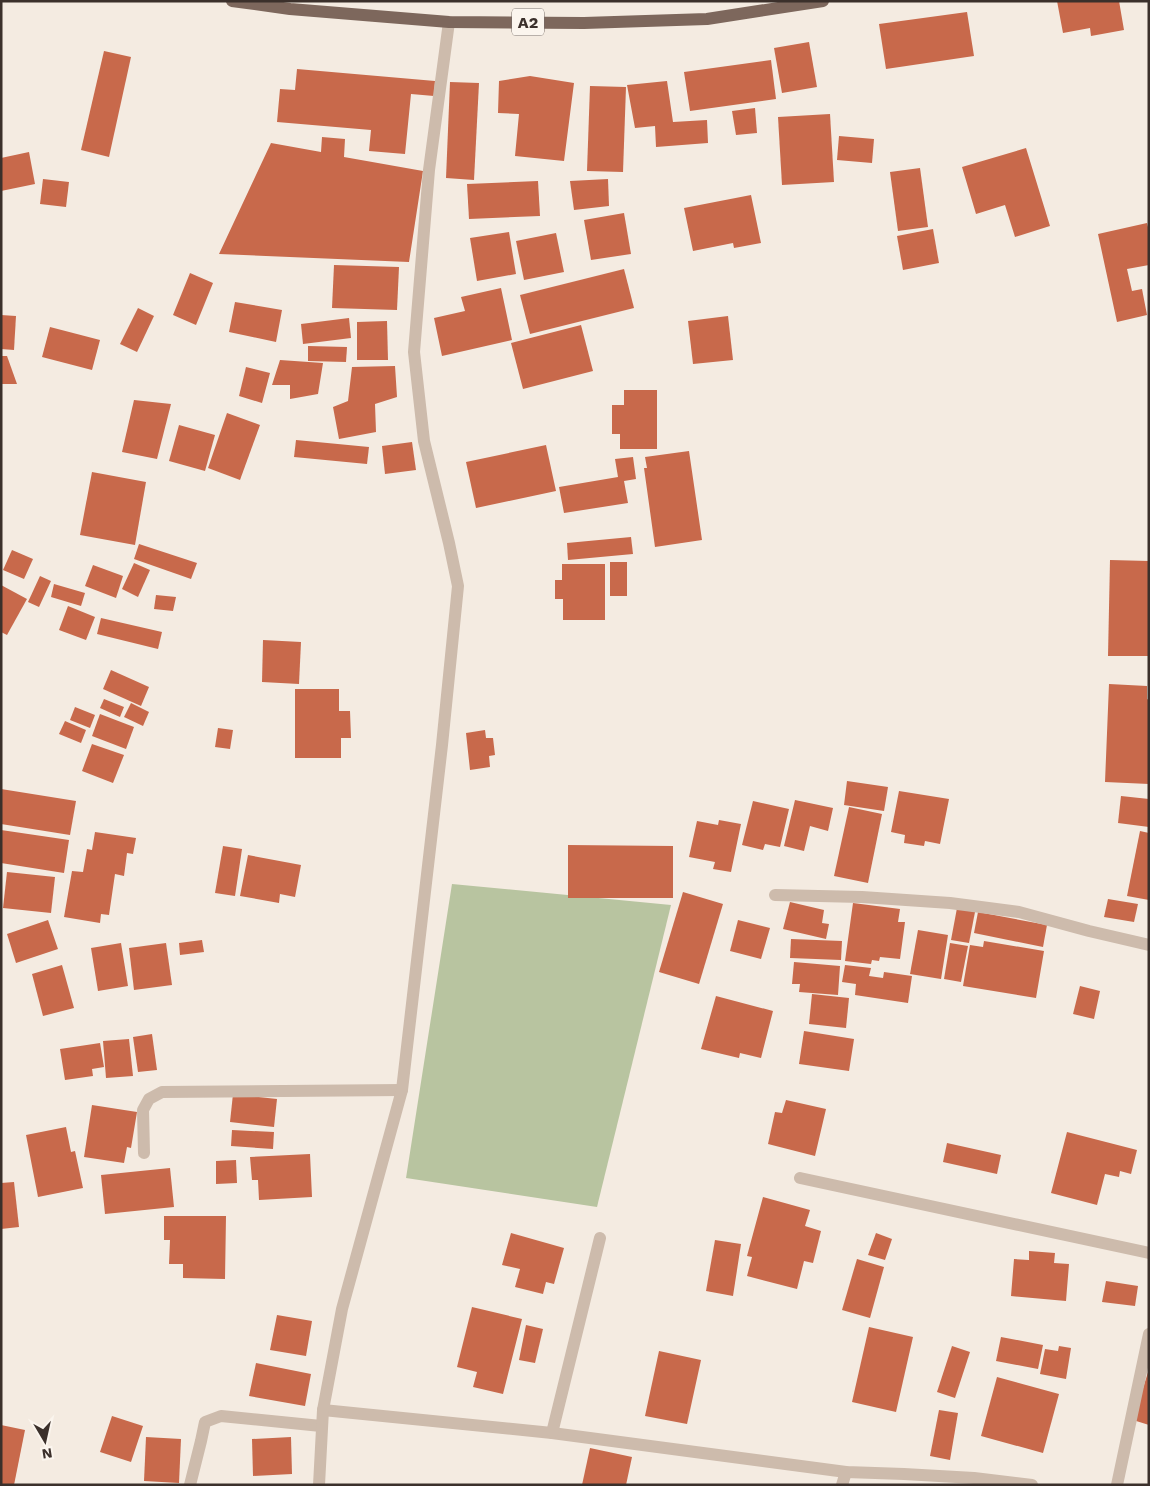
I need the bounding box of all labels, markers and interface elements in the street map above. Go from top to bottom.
road number: A2 [512,8,544,36]
north arrow [20,1416,70,1466]
text: N [41,1445,53,1463]

